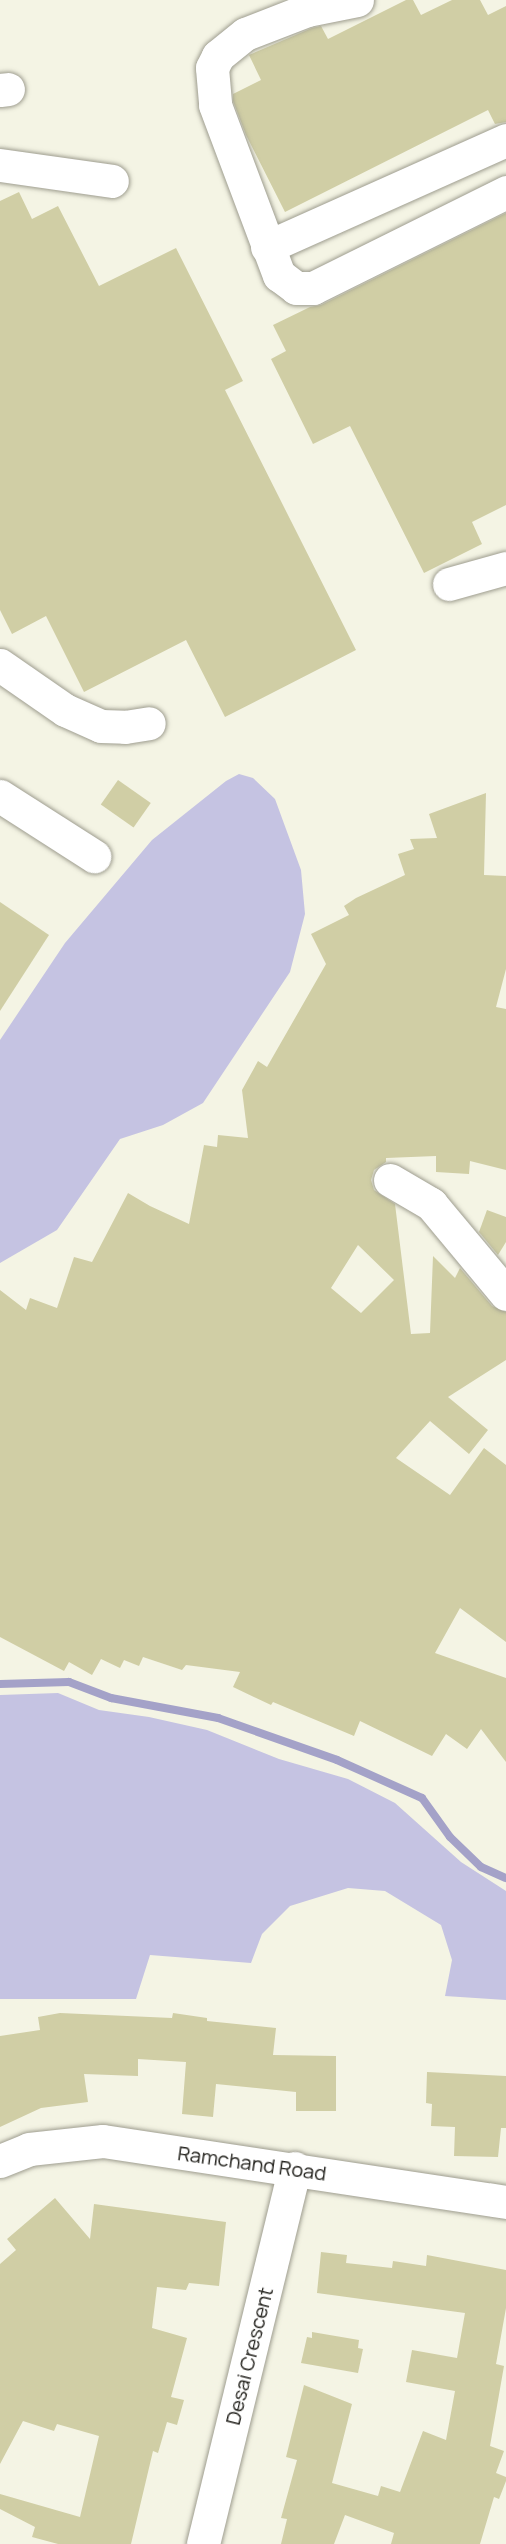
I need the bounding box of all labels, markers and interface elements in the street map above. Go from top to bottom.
street label: Ramchand Road [176,2141,328,2185]
street label: Desai Crescent [220,2285,278,2427]

